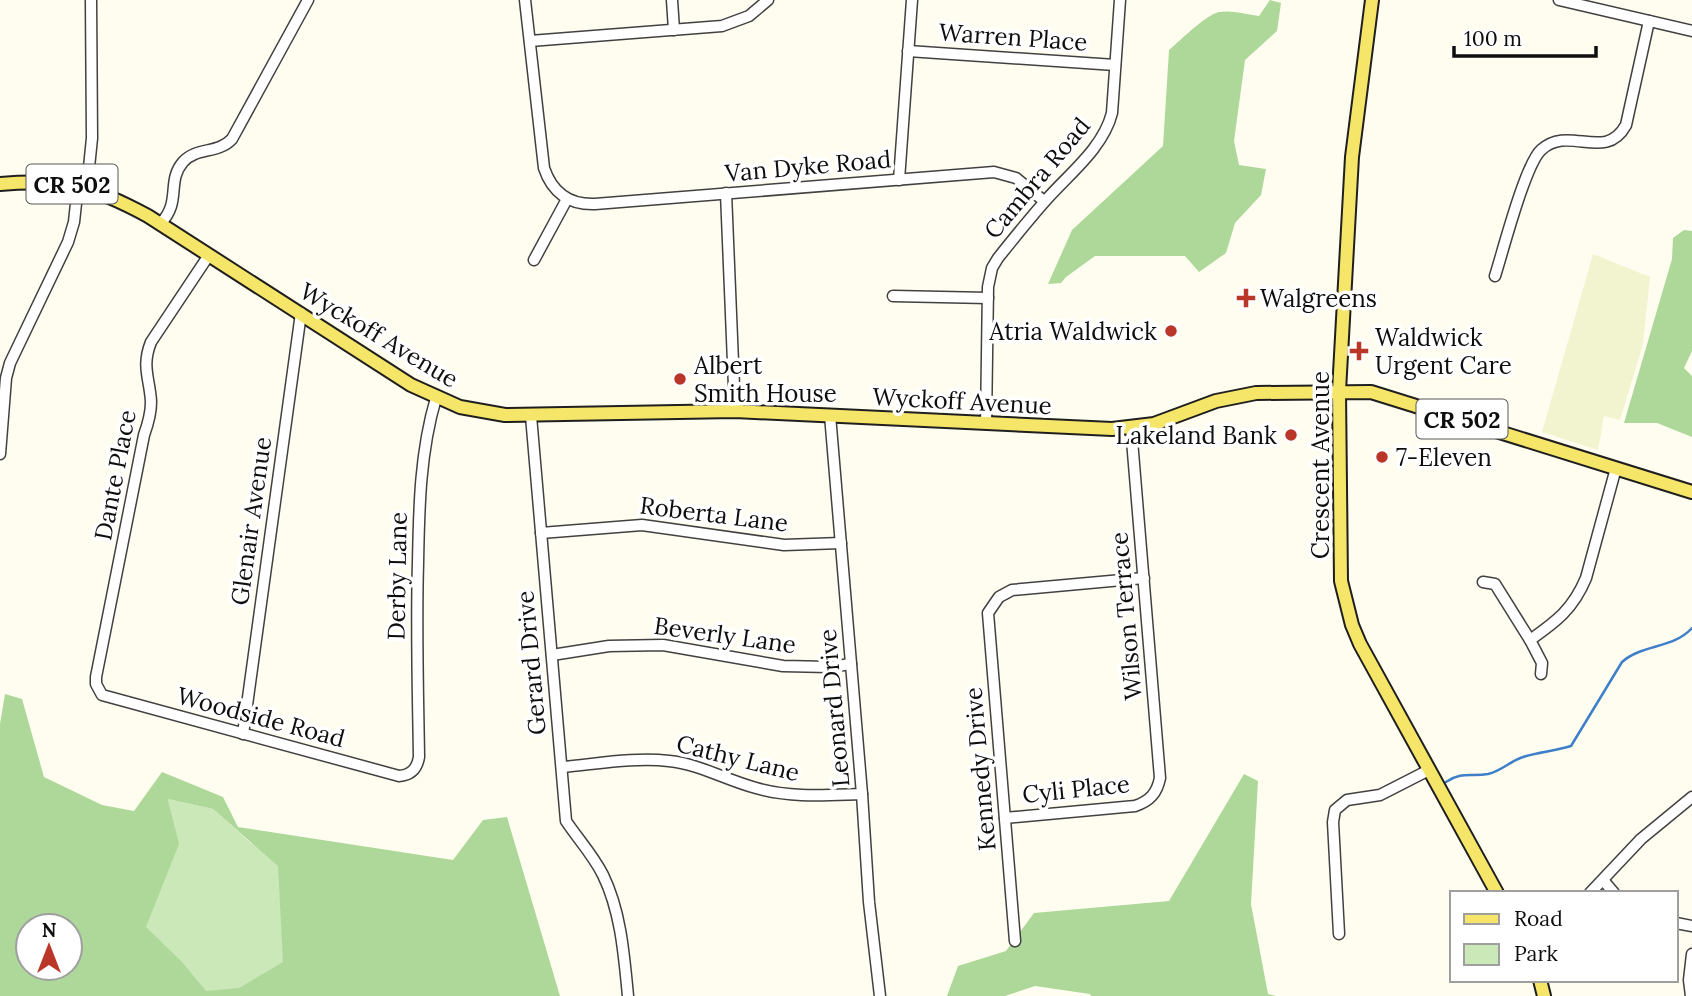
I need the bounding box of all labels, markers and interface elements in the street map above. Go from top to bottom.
scale bar [1454,14,1596,58]
street label: Warren Place [938,16,1088,58]
text: 100 m [1464,25,1522,52]
street label: Cambra Road [977,111,1097,245]
street label: Van Dyke Road [723,143,892,189]
road number: CR 502 [27,164,118,204]
street label: Wyckoff Avenue [294,275,464,395]
place label: Walgreens [1260,283,1377,314]
marker: Walgreens [1238,290,1254,306]
place label: Atria Waldwick [988,316,1157,347]
place label: Waldwick Urgent Care [1375,322,1512,381]
marker: Atria Waldwick [1163,323,1179,339]
marker: Waldwick Urgent Care [1349,341,1369,361]
place label: Albert Smith House [693,350,837,409]
marker: Albert Smith House [672,371,688,387]
street label: Crescent Avenue [1305,371,1336,559]
street label: Wyckoff Avenue [872,381,1052,421]
road number: CR 502 [1416,400,1508,438]
street label: Dante Place [87,407,143,543]
place label: Lakeland Bank [1116,420,1277,451]
marker: Lakeland Bank [1283,427,1299,443]
street label: Glenair Avenue [224,435,278,607]
place label: 7-Eleven [1396,442,1492,473]
marker: 7-Eleven [1374,449,1390,465]
street label: Roberta Lane [638,490,790,538]
street label: Derby Lane [380,512,414,640]
street label: Wilson Terrace [1103,531,1149,701]
street label: Gerard Drive [509,590,553,736]
street label: Beverly Lane [652,610,798,660]
street label: Leonard Drive [812,628,856,788]
street label: Woodside Road [174,680,348,754]
street label: Kennedy Drive [957,686,1003,852]
street label: Cathy Lane [673,728,803,788]
street label: Cyli Place [1021,768,1131,810]
legend [1450,891,1678,982]
text: Road [1514,905,1563,932]
north arrow [14,912,84,982]
text: N [42,918,57,942]
text: Park [1514,940,1558,967]

